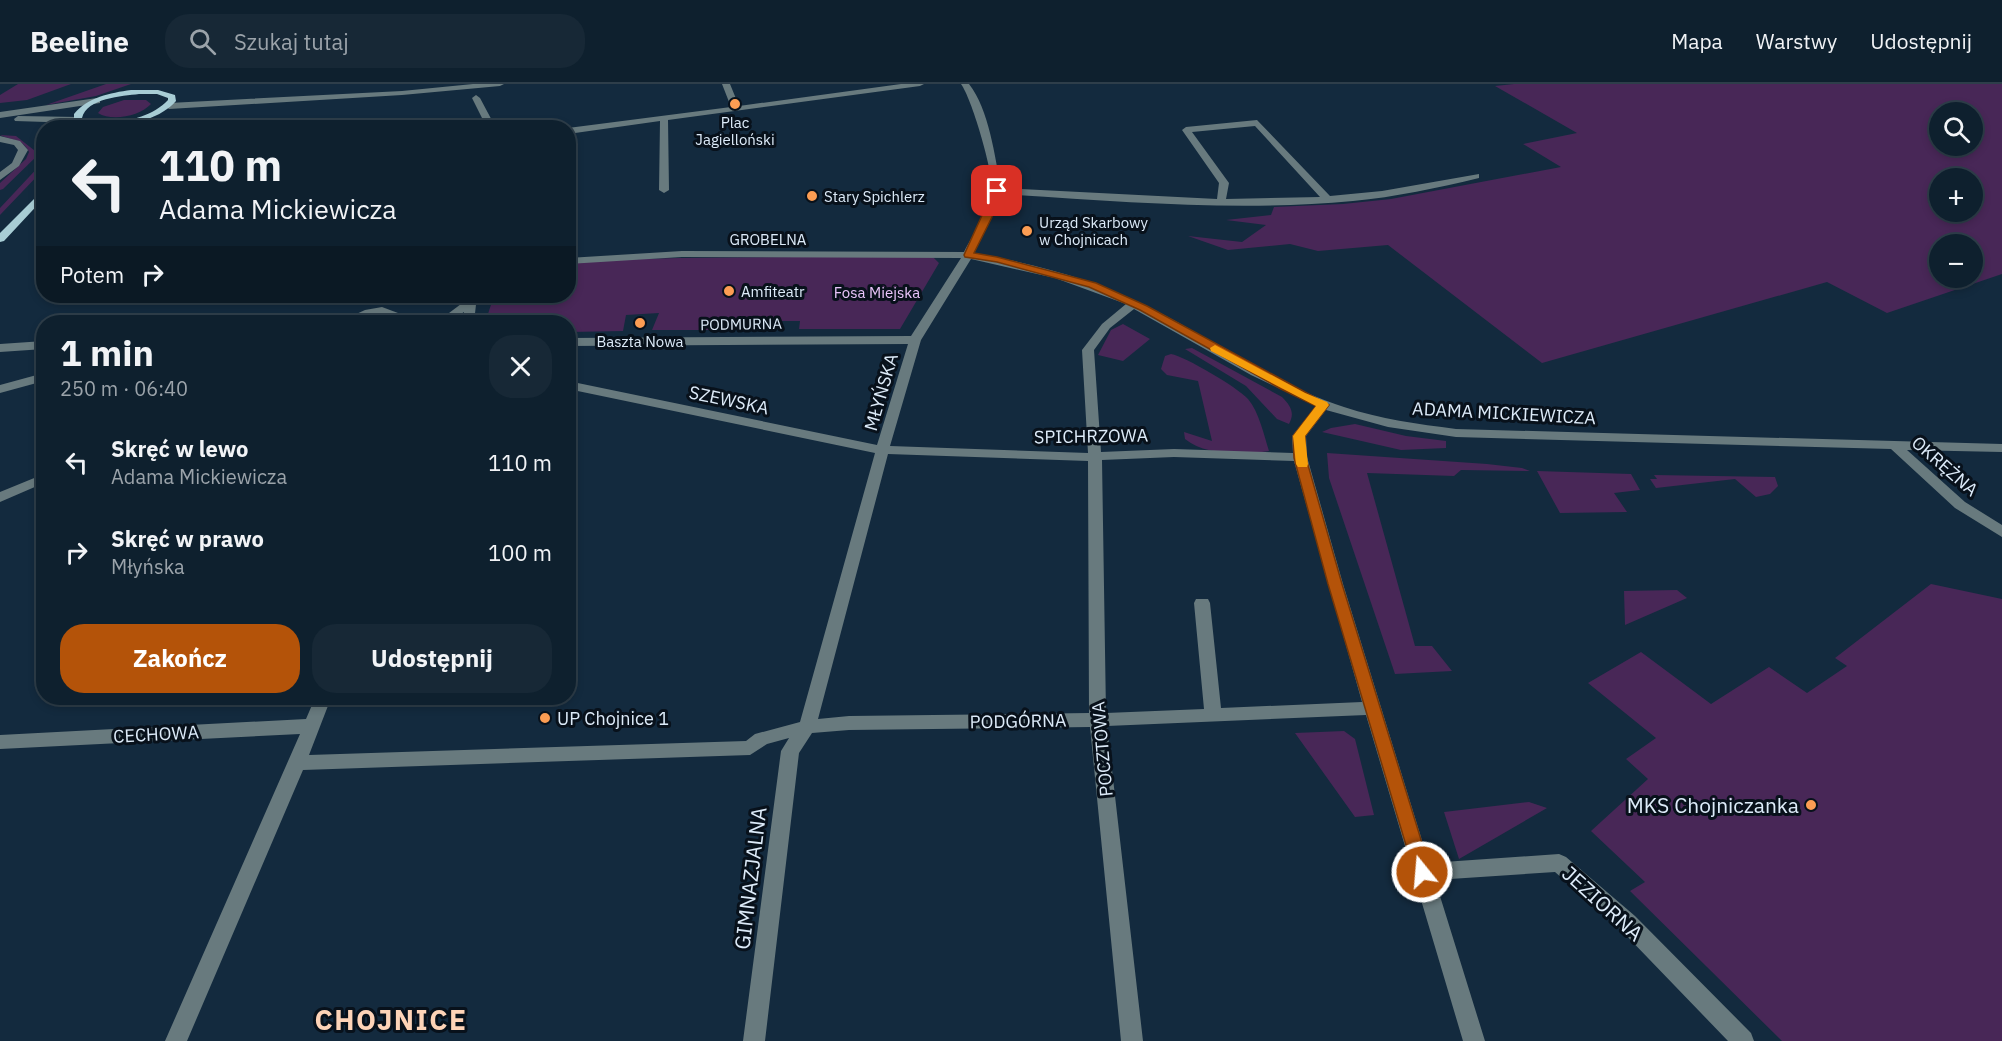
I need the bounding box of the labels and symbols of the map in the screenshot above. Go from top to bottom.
marker: Plac Jagielloński [728,97,742,111]
place label: Plac Jagielloński [695,113,775,149]
pin [971,165,1022,216]
place label: Stary Spichlerz [824,187,925,206]
marker: Stary Spichlerz [805,189,819,203]
place label: Urząd Skarbowy w Chojnicach [1039,213,1148,249]
marker: Urząd Skarbowy w Chojnicach [1020,224,1034,238]
street label: GROBELNA [730,230,807,249]
place label: Amfiteatr [741,282,805,301]
park label: Fosa Miejska [834,283,920,302]
marker: Amfiteatr [722,284,736,298]
street label: PODMURNA [700,314,783,334]
marker: Baszta Nowa [633,316,647,330]
place label: Baszta Nowa [596,332,684,351]
street label: MŁYŃSKA [859,350,903,433]
street label: SZEWSKA [687,380,771,420]
street label: ADAMA MICKIEWICZA [1412,397,1597,429]
street label: SPICHRZOWA [1034,423,1149,448]
street label: OKRĘŻNA [1907,431,1983,502]
street label: POCZTOWA [1086,700,1118,798]
place label: UP Chojnice 1 [557,707,669,730]
street label: PODGÓRNA [969,709,1067,733]
marker: UP Chojnice 1 [538,711,552,725]
street label: CECHOWA [113,720,200,748]
place label: MKS Chojniczanka [1627,791,1799,819]
marker: MKS Chojniczanka [1804,798,1818,812]
street label: GIMNAZJALNA [727,805,773,951]
position arrow [1390,840,1454,904]
street label: JEZIORNA [1556,859,1650,947]
district label: CHOJNICE [315,1001,467,1038]

